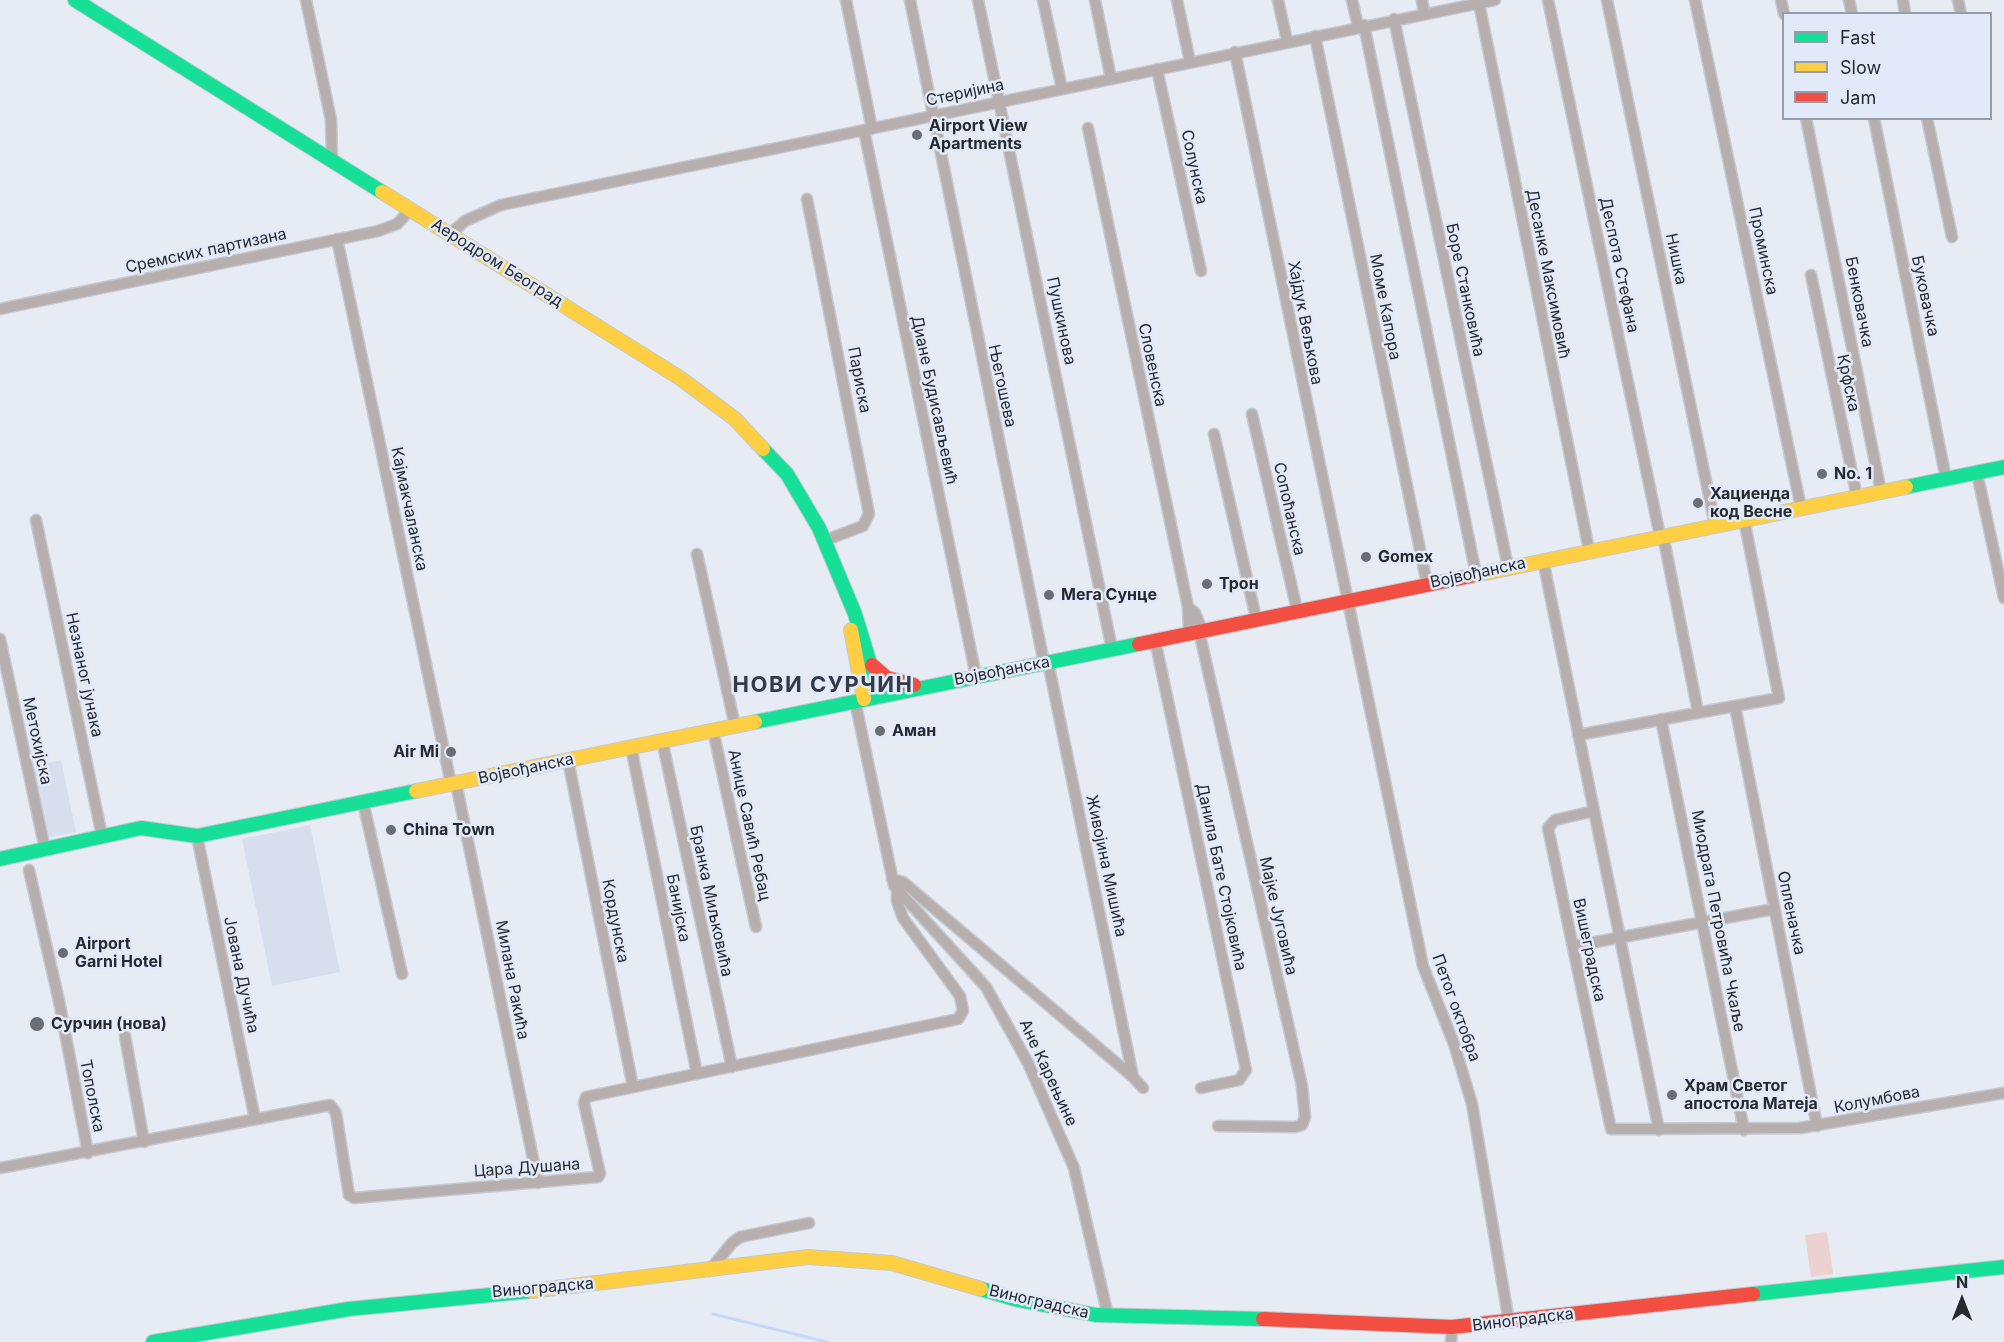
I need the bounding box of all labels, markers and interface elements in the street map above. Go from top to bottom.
legend [1782,12,1992,120]
text: Fast [1840,27,1876,48]
text: Slow [1840,57,1881,78]
street label: Стеријина [924,75,1006,111]
text: Jam [1840,87,1876,108]
place label: Airport View Apartments [929,116,1028,154]
marker: Airport View Apartments [910,128,924,142]
street label: Солунска [1177,128,1211,206]
street label: Десанке Максимовић [1522,187,1574,361]
street label: Деспота Стефана [1595,195,1643,335]
street label: Проминска [1744,205,1782,297]
street label: Аеродром Београд [428,215,566,311]
street label: Боре Станковића [1441,221,1489,359]
street label: Сремских партизана [124,225,288,277]
street label: Нишка [1661,231,1691,287]
street label: Моме Капора [1365,252,1405,362]
street label: Буковачка [1907,254,1943,338]
street label: Бенковачка [1841,255,1877,349]
street label: Хајдук Вељкова [1284,260,1326,386]
street label: Пушкинова [1042,275,1080,367]
street label: Диане Будисављевић [907,314,961,486]
street label: Словенска [1134,321,1170,409]
street label: Његошева [984,343,1020,429]
street label: Париска [843,345,875,415]
street label: Крфска [1833,352,1863,414]
street label: Кајмакчаланска [386,445,432,573]
street label: Сопоћанска [1269,461,1309,557]
place label: No. 1 [1834,464,1872,484]
marker: No. 1 [1815,467,1829,481]
place label: Хациенда код Весне [1710,484,1792,522]
marker: Хациенда код Весне [1691,496,1705,510]
place label: Gomex [1378,547,1433,567]
marker: Gomex [1359,550,1373,564]
street label: Војвођанска [1428,553,1528,593]
place label: Трон [1219,574,1259,594]
marker: Трон [1200,577,1214,591]
place label: Мега Сунце [1061,585,1157,605]
marker: Мега Сунце [1042,588,1056,602]
street label: Незнаног јунака [61,611,107,739]
street label: Војвођанска [952,652,1052,690]
district label: НОВИ СУРЧИН [733,672,913,698]
street label: Метохијска [18,695,56,787]
place label: Аман [892,721,936,741]
marker: Аман [873,724,887,738]
place label: Air Mi [393,742,439,762]
marker: Air Mi [444,745,458,759]
street label: Анице Савић Ребац [724,748,774,902]
street label: Војвођанска [476,749,576,789]
street label: Данила Бате Стојковића [1192,781,1250,973]
street label: Живојина Мишића [1082,793,1130,939]
street label: Миодрага Петровића Чкаље [1687,808,1749,1034]
place label: China Town [403,820,495,840]
marker: China Town [384,823,398,837]
street label: Бранка Миљковића [686,823,736,979]
street label: Мајке Југовића [1255,855,1301,977]
street label: Опленачка [1773,869,1809,957]
street label: Банијска [662,872,694,944]
street label: Кордунска [597,878,633,964]
street label: Вишеградска [1569,896,1609,1004]
street label: Јована Дучића [219,915,263,1035]
street label: Милана Ракића [491,919,533,1041]
place label: Airport Garni Hotel [75,934,162,972]
marker: Airport Garni Hotel [56,946,70,960]
street label: Петог октобра [1428,952,1484,1064]
place label: Сурчин (нова) [51,1014,167,1034]
marker: Сурчин (нова) [28,1015,46,1033]
street label: Ане Карењине [1015,1016,1081,1130]
street label: Тополска [76,1058,108,1134]
place label: Храм Светог апостола Матеја [1684,1076,1818,1114]
street label: Колумбова [1832,1082,1922,1118]
marker: Храм Светог апостола Матеја [1665,1088,1679,1102]
street label: Цара Душана [473,1155,581,1181]
north arrow [1932,1270,1992,1330]
text: N [1956,1272,1968,1292]
street label: Виноградска [491,1274,595,1302]
street label: Виноградска [987,1281,1091,1323]
street label: Виноградска [1471,1304,1575,1336]

